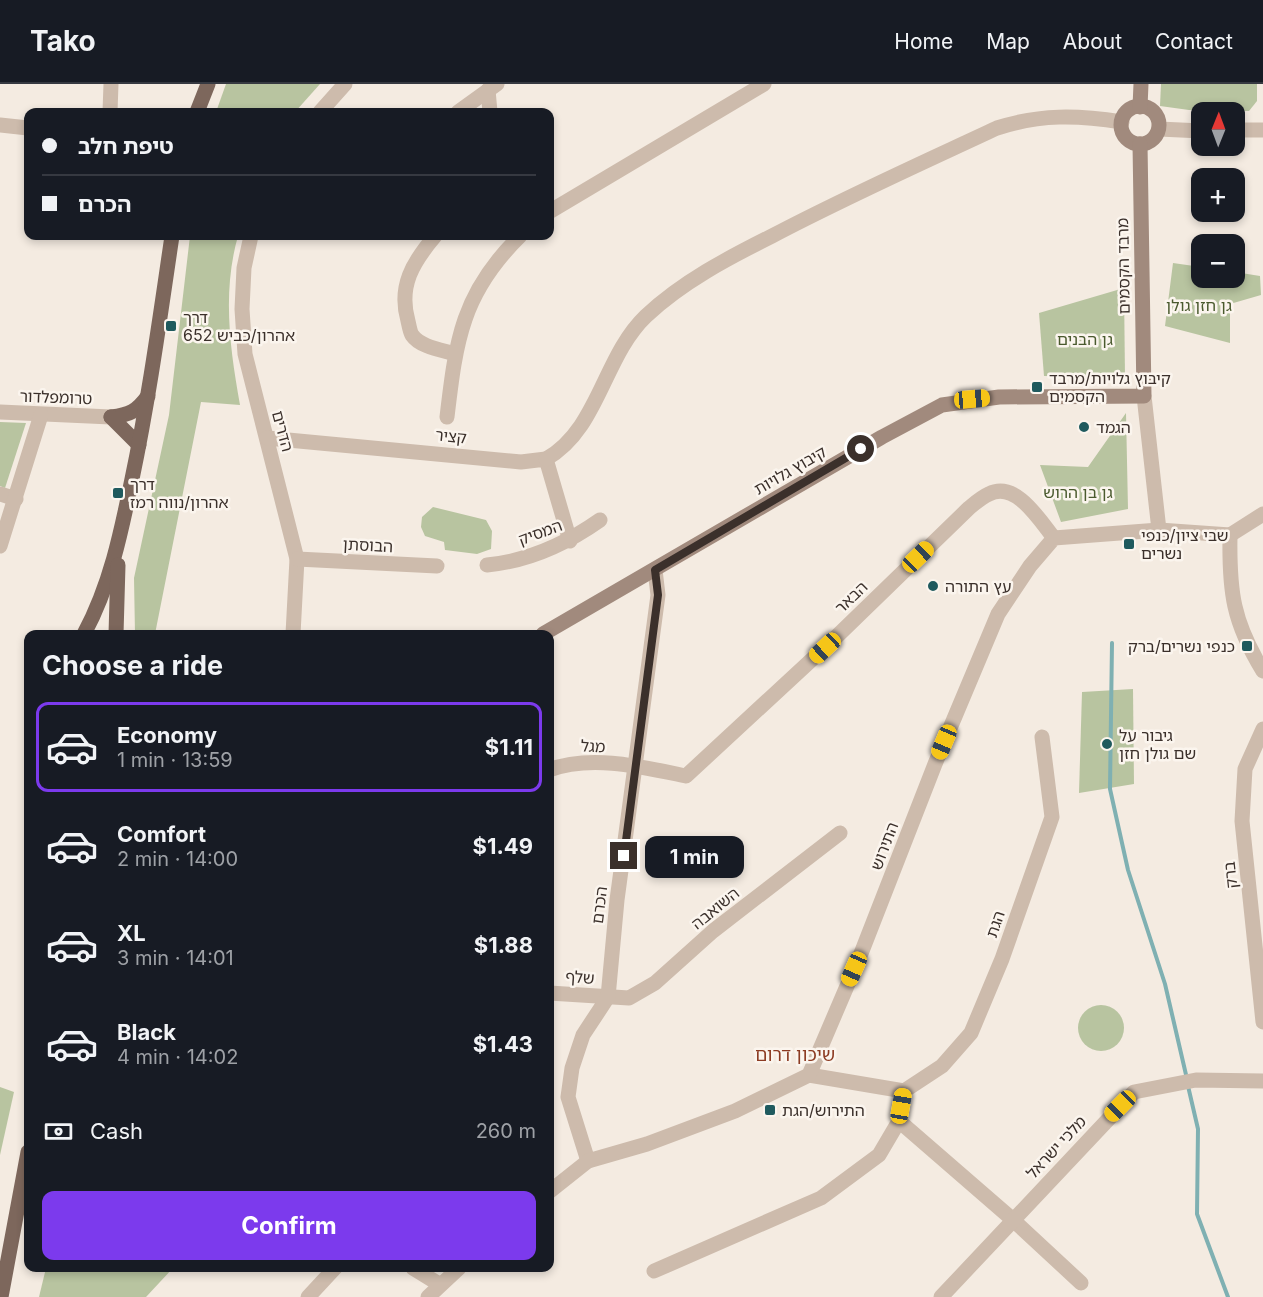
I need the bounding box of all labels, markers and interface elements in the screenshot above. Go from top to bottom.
text: Tako [30,24,96,58]
text: Home [894,29,953,54]
text: Map [986,29,1030,54]
text: About [1063,29,1122,54]
text: Contact [1155,29,1233,54]
north arrow [1191,102,1245,156]
map controls [1191,102,1245,288]
text: טיפת חלב [78,133,174,159]
button: + [1191,168,1245,222]
text: הכרם [78,191,131,217]
street label: מרבד הקסמים [1112,218,1134,314]
button: − [1191,234,1245,288]
park label: גן חזן גולן [1166,295,1232,315]
place label: דרך אהרון/כביש 652 [183,307,295,345]
marker: דרך אהרון/כביש 652 [164,319,178,333]
park label: גן הבנים [1057,329,1113,349]
place label: קיבוץ גלויות/מרבד הקסמים [1049,368,1171,406]
marker: קיבוץ גלויות/מרבד הקסמים [1030,380,1044,394]
street label: טרומפלדור [19,386,93,408]
car [953,388,991,410]
street label: הדרים [268,408,298,454]
place label: הגמד [1096,417,1131,437]
marker: הגמד [1077,420,1091,434]
street label: קציר [434,424,468,448]
route start [847,435,874,462]
street label: קיבוץ גלויות [750,441,830,499]
place label: דרך אהרון/נווה רמז [130,474,229,512]
park label: גן בן הרוש [1043,482,1113,502]
marker: דרך אהרון/נווה רמז [111,486,125,500]
street label: המסיק [515,515,565,549]
place label: שבי ציון/כנפי נשרים [1141,525,1228,563]
street label: הבוסתן [342,534,394,556]
marker: שבי ציון/כנפי נשרים [1122,537,1136,551]
car [899,538,937,576]
place label: עץ התורה [945,576,1011,596]
street label: הבאר [831,577,871,617]
marker: עץ התורה [926,579,940,593]
car [806,629,844,667]
place label: כנפי נשרים/ברק [1128,636,1235,656]
marker: כנפי נשרים/ברק [1240,639,1254,653]
text: Choose a ride [42,649,223,682]
icon: car [45,720,99,774]
text: Economy [117,722,217,748]
car [929,722,959,762]
place label: גיבור על שם גולן חזן [1119,725,1196,763]
text: $1.11 [485,734,533,760]
street label: מגל [580,735,606,757]
marker: גיבור על שם גולן חזן [1100,737,1114,751]
text: 1 min · 13:59 [117,748,233,772]
icon: car [45,819,99,873]
street label: התירוש [866,819,902,873]
text: Comfort [117,821,206,847]
text: $1.49 [473,833,533,859]
callout: 1 min [645,835,744,877]
route end [610,842,637,869]
text: 1 min [670,845,719,869]
text: 2 min · 14:00 [117,847,238,871]
street label: ברק [1219,860,1241,890]
street label: השואבה [687,883,743,933]
street label: הכרם [587,885,611,925]
street label: הגת [981,908,1009,940]
icon: car [45,918,99,972]
text: XL [117,920,146,946]
text: $1.88 [474,932,533,958]
text: 3 min · 14:01 [117,946,234,970]
car [838,949,870,989]
street label: שלף [565,966,595,988]
icon: car [45,1017,99,1071]
text: Black [117,1019,176,1045]
text: $1.43 [473,1031,533,1057]
district label: שיכון דרום [755,1044,835,1065]
text: 4 min · 14:02 [117,1045,238,1069]
car [889,1087,913,1125]
car [1101,1087,1139,1125]
place label: התירוש/הגת [782,1100,865,1120]
marker: התירוש/הגת [763,1103,777,1117]
street label: מלכי ישראל [1022,1111,1090,1183]
icon: cash [42,1115,75,1148]
text: Cash [90,1118,143,1144]
text: 260 m [476,1119,536,1143]
button: Confirm [42,1191,536,1260]

